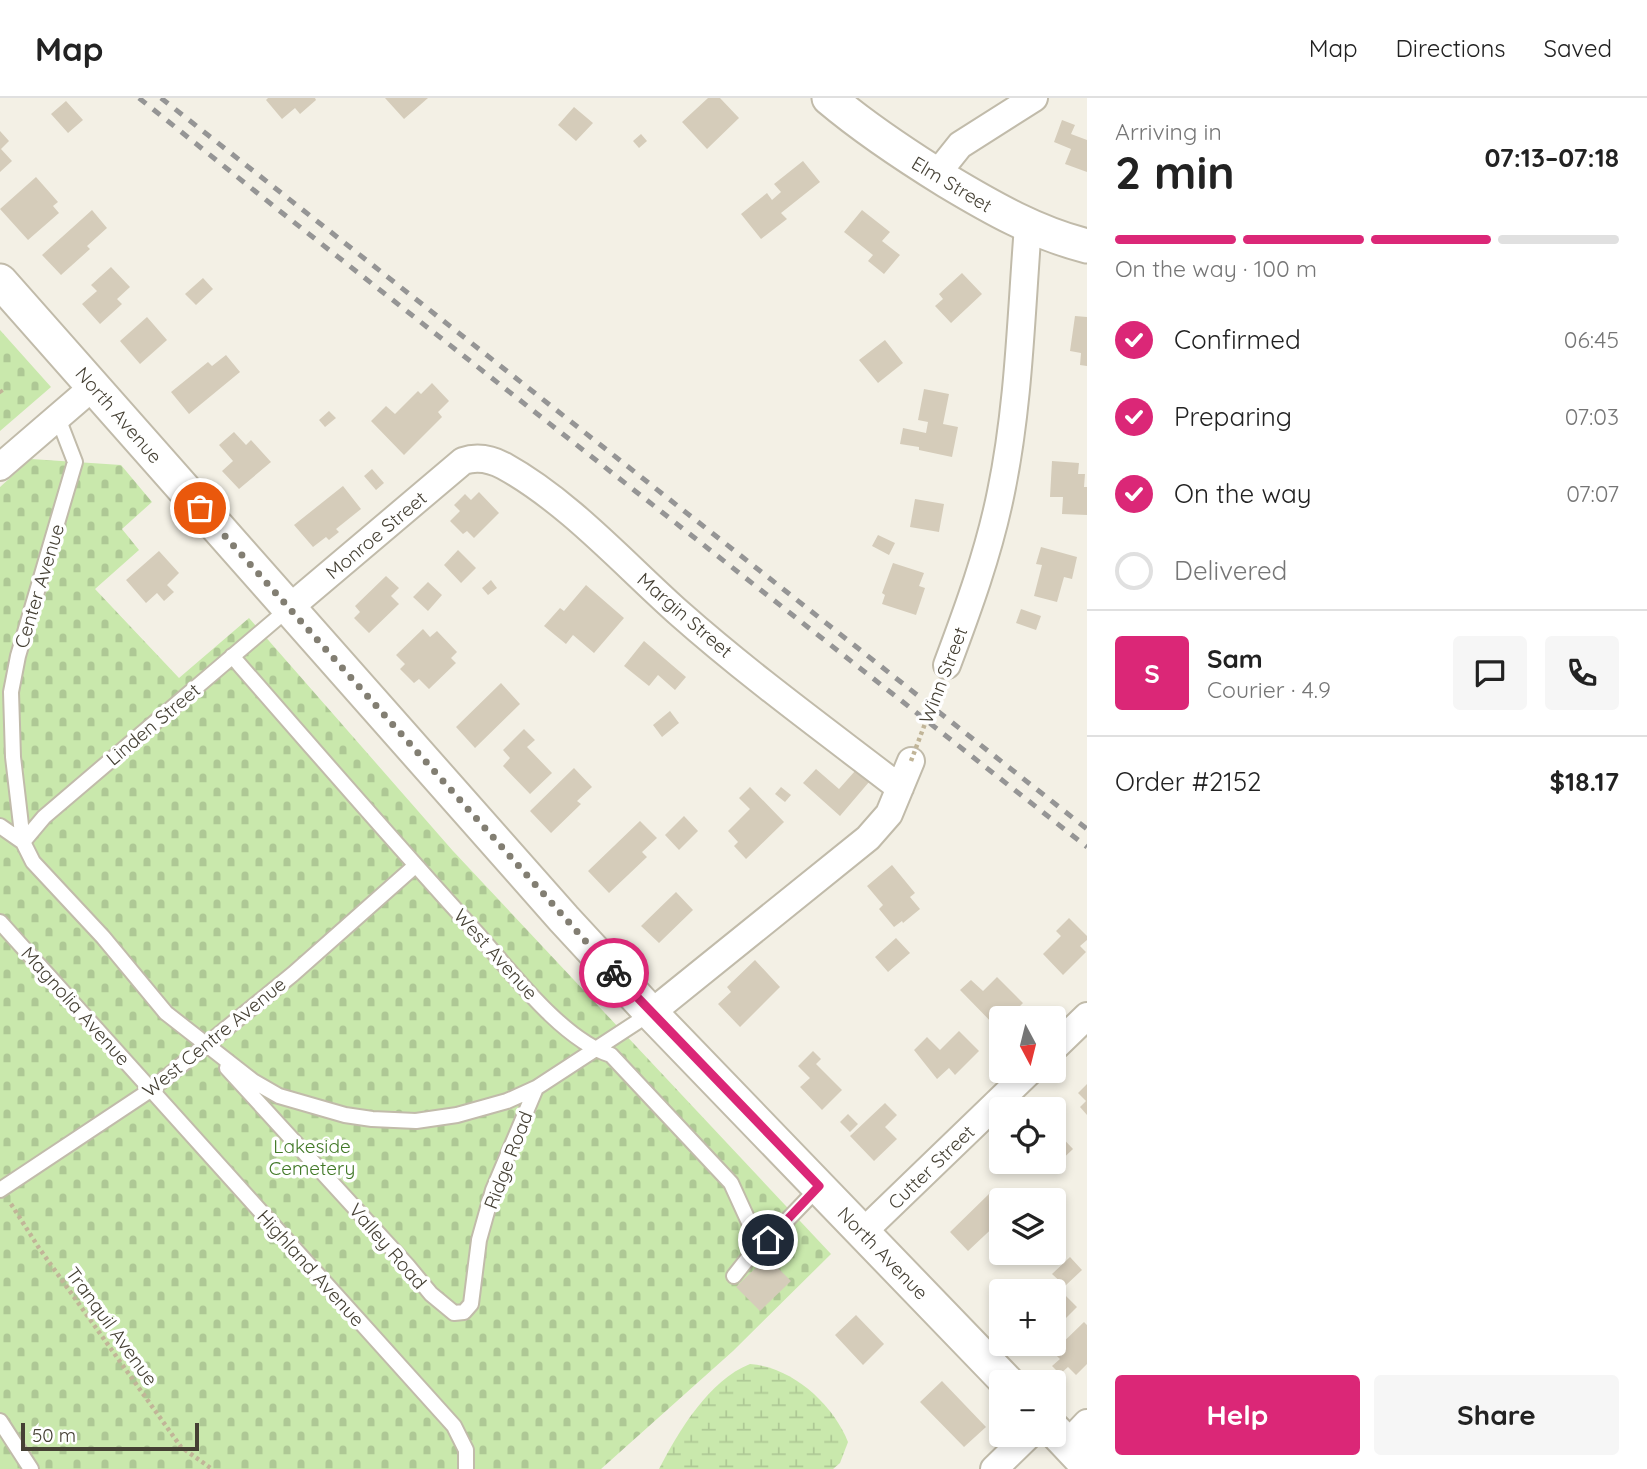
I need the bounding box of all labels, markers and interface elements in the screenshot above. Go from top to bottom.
text: Map [35,28,103,69]
text: Map [1309,33,1358,63]
text: Directions [1396,33,1506,63]
text: Saved [1544,33,1612,63]
text: Arriving in [1115,117,1222,146]
text: 07:13–07:18 [1485,141,1619,174]
text: 2 min [1115,143,1235,201]
street label: Elm Street [907,151,997,217]
text: On the way · 100 m [1115,254,1317,283]
icon: check [1115,321,1153,359]
text: Confirmed [1174,323,1301,356]
text: 06:45 [1564,325,1619,354]
street label: North Avenue [71,362,167,468]
icon: check [1115,398,1153,436]
text: Preparing [1174,400,1292,433]
text: 07:03 [1565,402,1619,431]
icon: check [1115,475,1153,513]
text: On the way [1174,477,1312,510]
pin [170,478,230,538]
text: 07:07 [1566,479,1619,508]
street label: Monroe Street [321,486,431,584]
icon: bag [181,489,219,527]
street label: Center Avenue [9,521,69,651]
text: Delivered [1174,554,1287,587]
street label: Margin Street [632,567,738,663]
street label: Winn Street [914,623,972,727]
button: chat [1453,636,1527,710]
button: phone [1545,636,1619,710]
text: Sam [1207,642,1263,675]
text: S [1144,657,1160,690]
text: Courier · 4.9 [1207,675,1331,704]
street label: Linden Street [101,678,205,770]
text: Order #2152 [1115,765,1262,798]
text: $18.17 [1550,765,1619,798]
street label: West Avenue [449,903,543,1005]
courier [579,938,649,1008]
street label: Magnolia Avenue [16,942,136,1070]
icon: bike [595,954,633,992]
street label: West Centre Avenue [137,972,291,1102]
north arrow [989,1006,1066,1083]
map controls [989,1006,1066,1447]
button: locate [989,1097,1066,1174]
street label: Ridge Road [478,1108,538,1212]
street label: Cutter Street [883,1120,979,1214]
park label: Lakeside Cemetery [269,1134,355,1180]
button: layers [989,1188,1066,1265]
street label: Valley Road [344,1198,432,1294]
street label: North Avenue [833,1201,933,1305]
street label: Highland Avenue [252,1205,370,1331]
pin [738,1210,798,1270]
icon: home [749,1221,787,1259]
street label: Tranquil Avenue [61,1262,163,1390]
button: + [989,1279,1066,1356]
button: − [989,1370,1066,1447]
button: Help [1115,1375,1360,1455]
button: Share [1374,1375,1619,1455]
scale bar [21,1420,200,1452]
text: 50 m [32,1423,76,1447]

